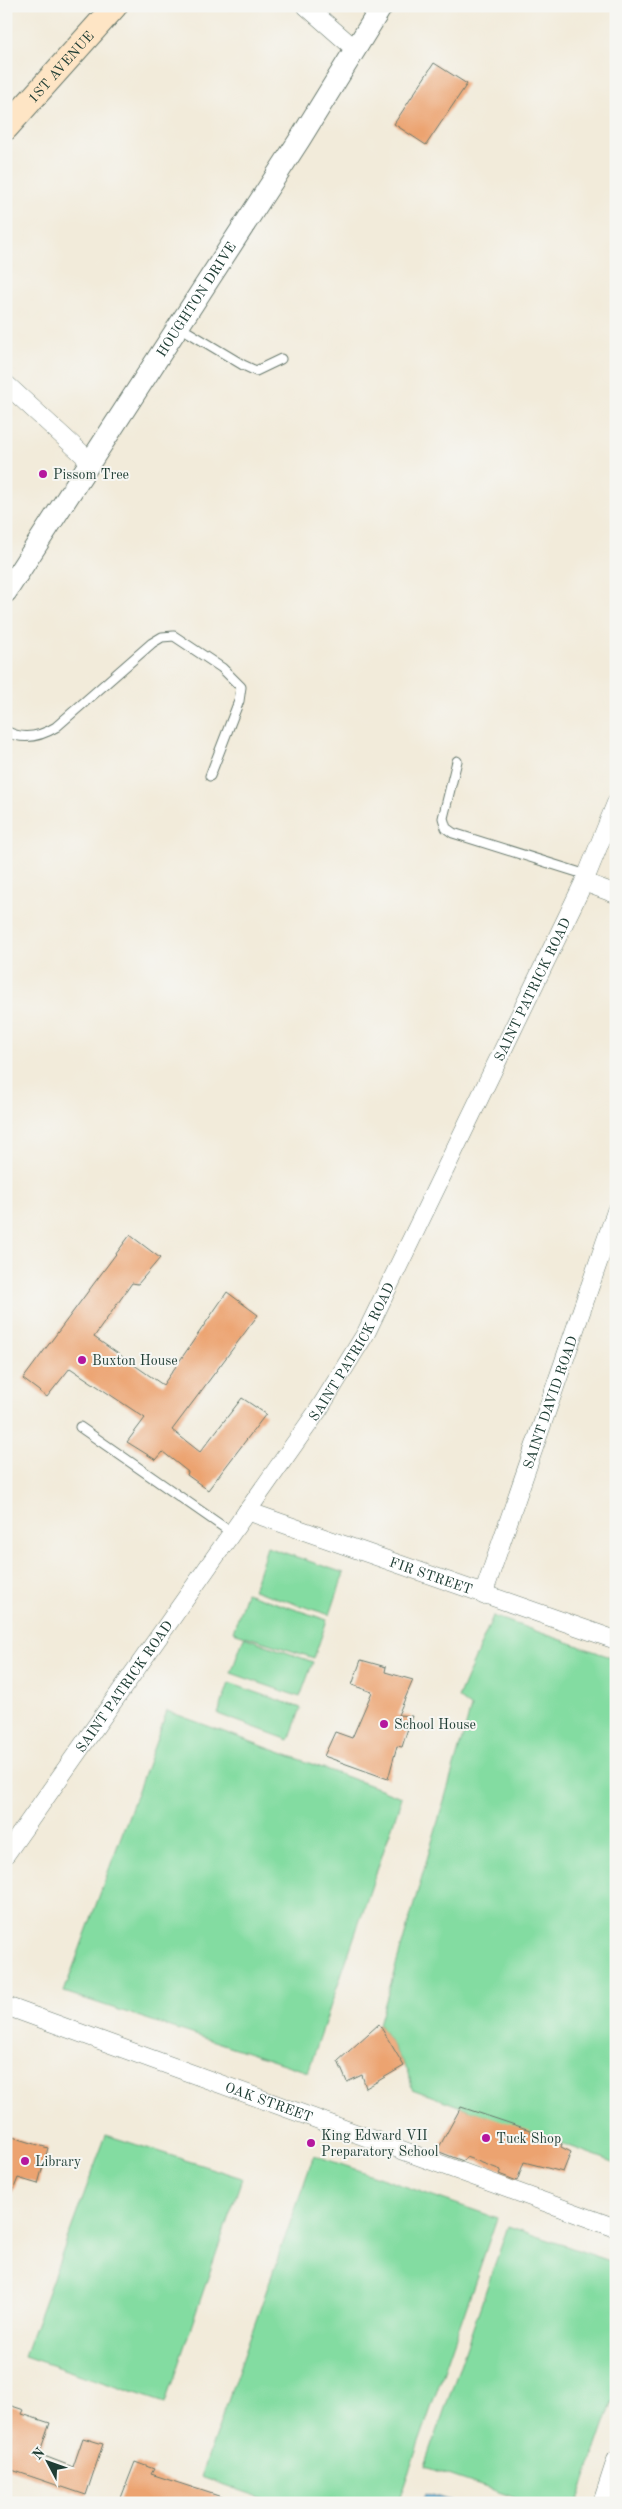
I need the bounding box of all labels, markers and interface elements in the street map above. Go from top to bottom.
street label: 1ST AVENUE [26,29,97,106]
street label: HOUGHTON DRIVE [155,240,239,360]
marker: Pissom Tree [37,468,49,480]
place label: Pissom Tree [53,468,129,482]
street label: SAINT PATRICK ROAD [492,916,574,1064]
street label: SAINT PATRICK ROAD [307,1281,397,1424]
street label: SAINT DAVID ROAD [521,1334,580,1471]
marker: Buxton House [76,1354,88,1366]
place label: Buxton House [92,1354,178,1368]
street label: FIR STREET [387,1555,474,1597]
street label: SAINT PATRICK ROAD [74,1618,176,1755]
marker: School House [378,1718,390,1730]
place label: School House [394,1718,476,1732]
street label: OAK STREET [223,2080,315,2125]
place label: King Edward VII Preparatory School [321,2129,439,2159]
marker: Tuck Shop [480,2132,492,2144]
place label: Tuck Shop [496,2132,561,2146]
marker: King Edward VII Preparatory School [305,2137,317,2149]
marker: Library [19,2155,31,2167]
place label: Library [35,2155,82,2169]
north arrow [22,2436,72,2486]
text: N [30,2445,48,2463]

